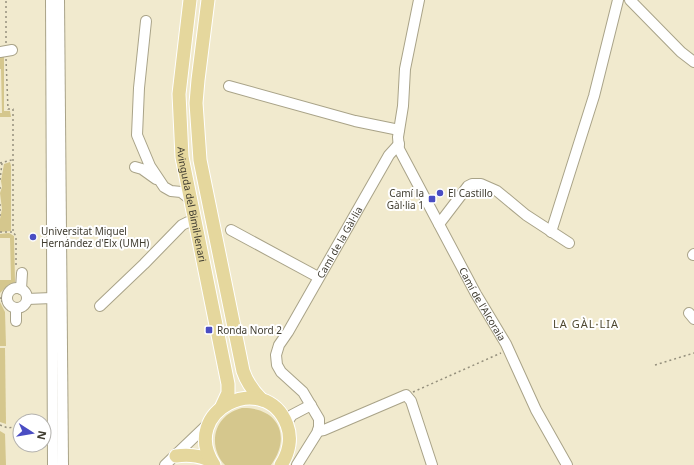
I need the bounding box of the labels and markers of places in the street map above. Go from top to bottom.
place label: Camí la Gàl·lia 1 [387,186,424,212]
place label: El Castillo [448,186,493,200]
marker: El Castillo [435,188,445,198]
marker: Camí la Gàl·lia 1 [427,194,437,204]
place label: Universitat Miguel Hernández d'Elx (UMH) [41,224,149,250]
marker: Universitat Miguel Hernández d'Elx (UMH) [28,232,38,242]
place label: Ronda Nord 2 [217,323,282,337]
marker: Ronda Nord 2 [204,325,214,335]

